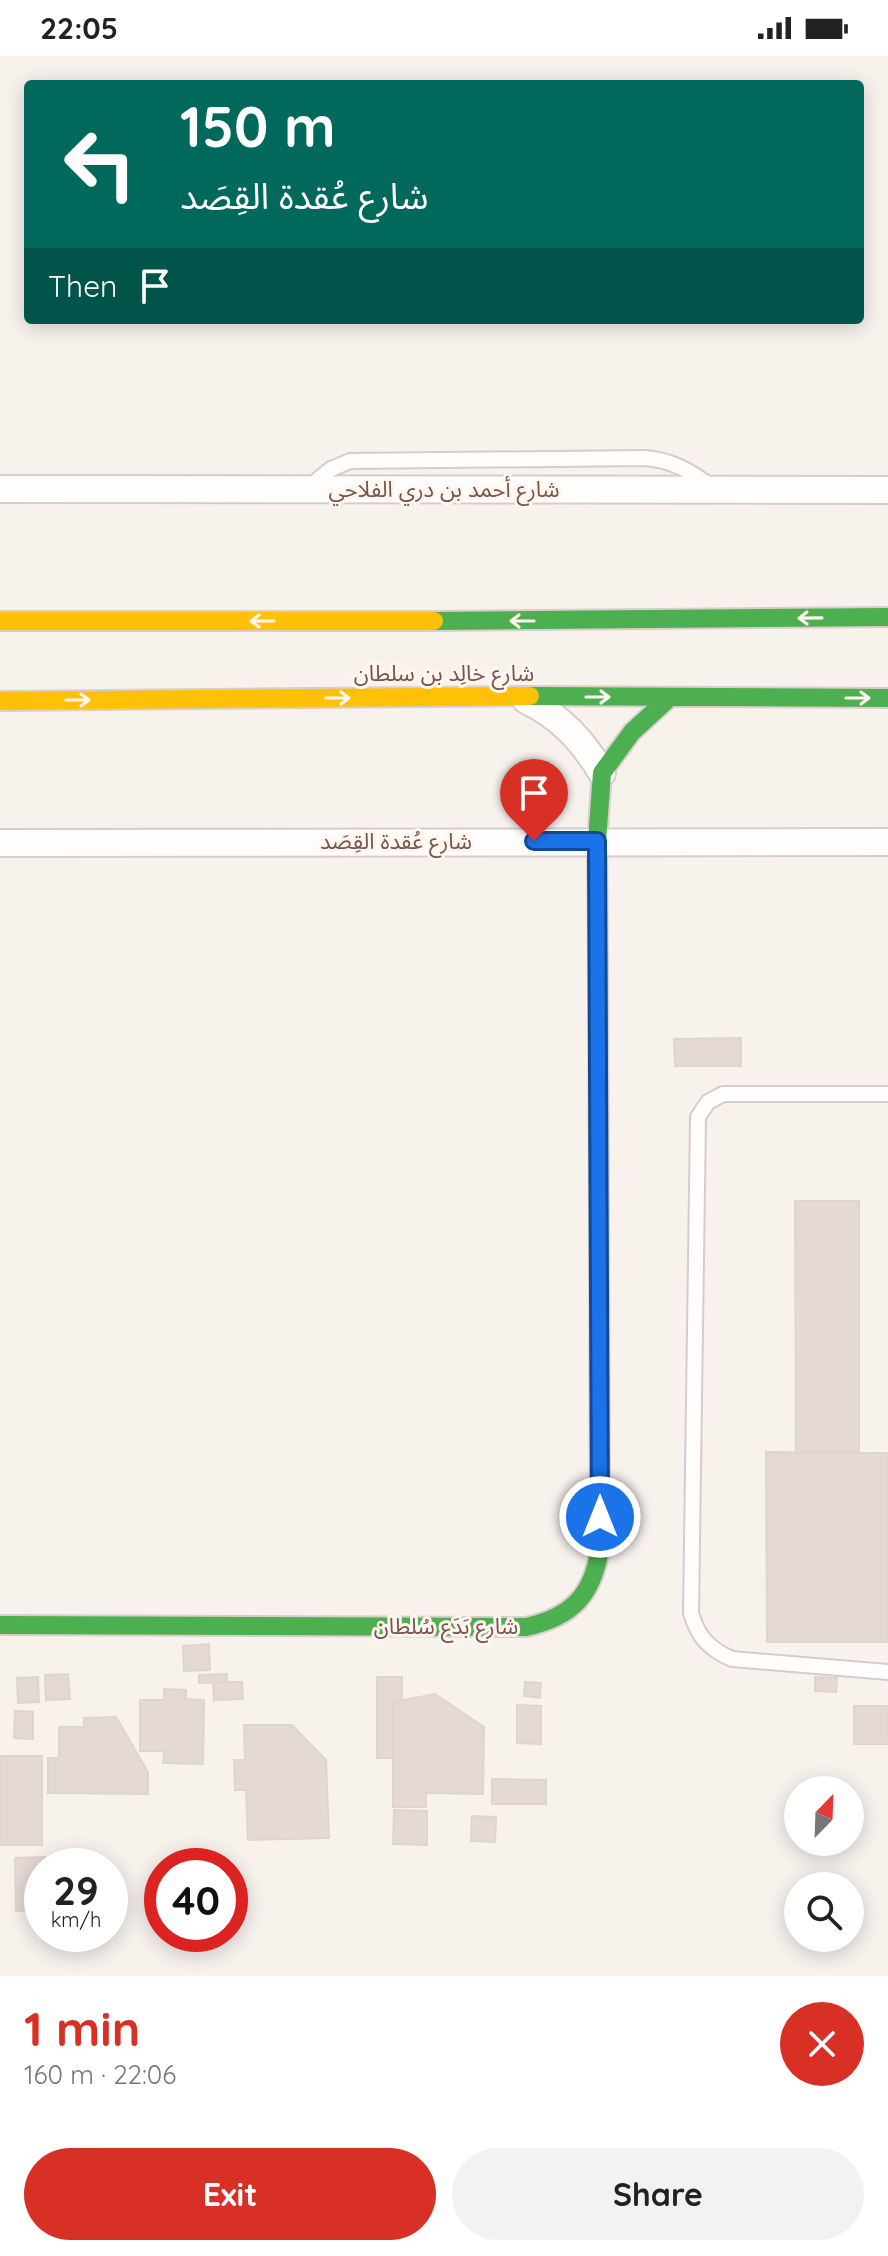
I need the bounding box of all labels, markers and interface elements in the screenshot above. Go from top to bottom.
text: 22:05 [40,9,118,47]
text: 150 m [180,91,336,161]
icon: left [48,112,152,216]
text: شارع عُقدة القِصَد [180,173,429,218]
icon: arrive [133,264,177,308]
text: Then [48,267,117,305]
street label: شارع أحمد بن دري الفلاحي [329,475,559,506]
one-way arrow [797,610,824,626]
one-way arrow [249,613,276,629]
one-way arrow [509,613,536,629]
street label: شارع خالِد بن سلطان [354,659,534,690]
one-way arrow [584,689,611,705]
one-way arrow [324,690,351,706]
one-way arrow [844,690,871,706]
one-way arrow [64,692,91,708]
pin [500,759,568,841]
icon: arrive [512,771,556,815]
street label: شارع عُقدة القِصَد [320,827,472,858]
position arrow [558,1475,642,1559]
street label: شارع بَدَع سُلطان [374,1612,518,1643]
north arrow [784,1776,864,1856]
map controls [784,1776,864,1952]
speed limit sign: 40 [144,1848,248,1952]
text: 29 [53,1865,99,1915]
button: search [784,1872,864,1952]
text: km/h [51,1907,101,1932]
text: 1 min [24,1998,140,2058]
button: close [780,2002,864,2086]
text: 160 m · 22:06 [24,2058,176,2091]
button: Exit [24,2148,436,2240]
button: Share [452,2148,864,2240]

